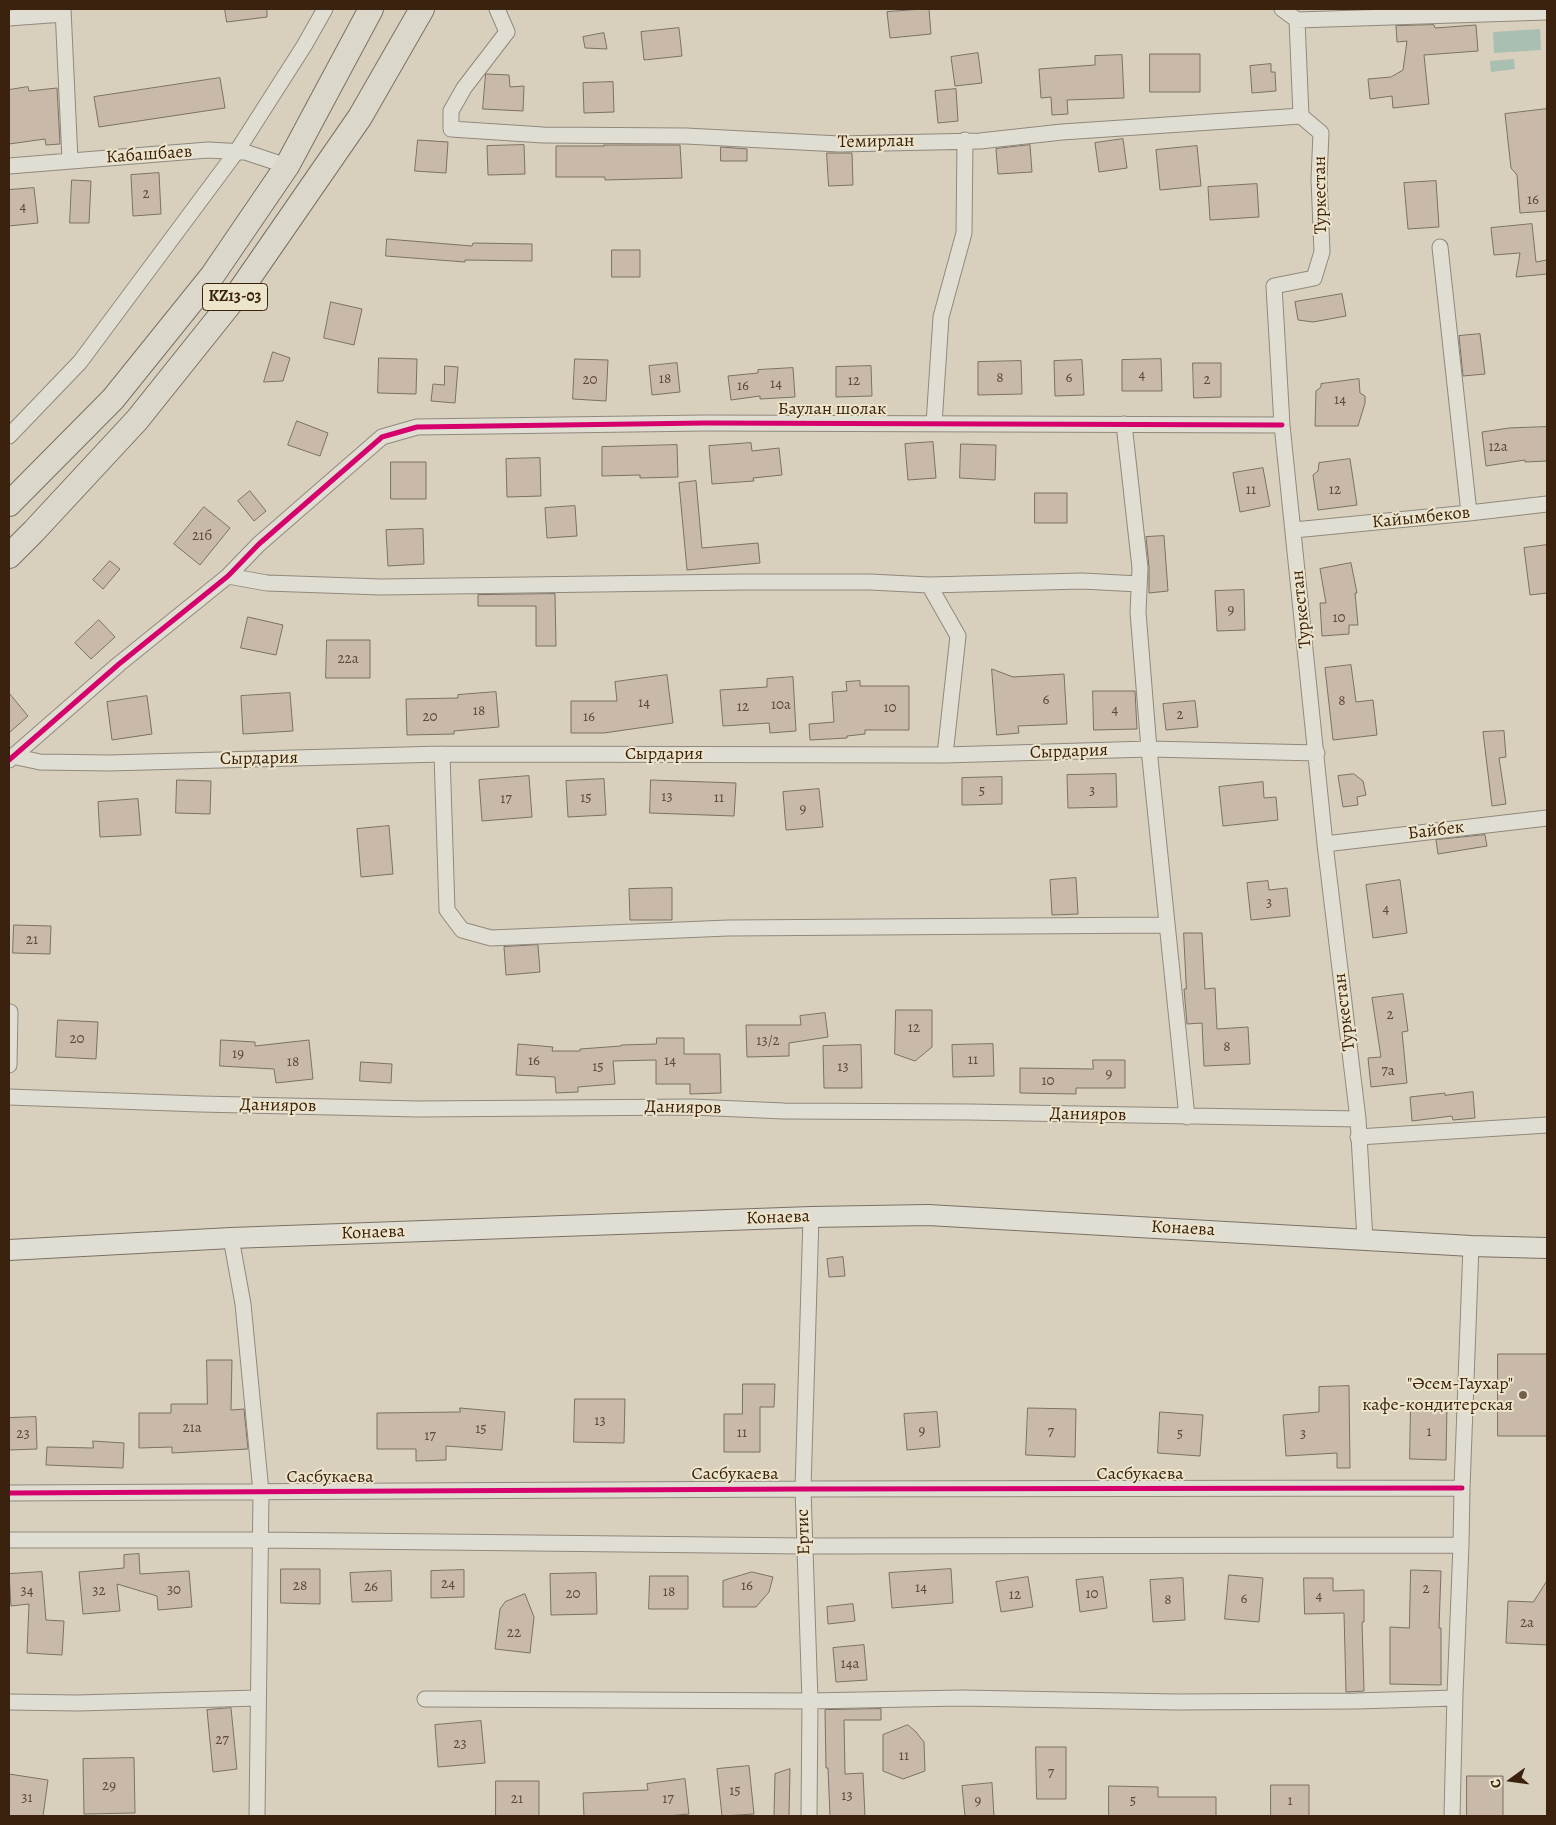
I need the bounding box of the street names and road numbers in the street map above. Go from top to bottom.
street label: Темирлан [837,131,915,153]
street label: Кабашбаев [105,141,193,169]
street label: Туркестан [1310,156,1332,234]
road number: KZ13-03 [202,284,268,310]
street label: Баулан шолак [778,399,886,421]
street label: Кайымбеков [1371,502,1471,534]
street label: Туркестан [1287,569,1317,649]
street label: Сырдария [1030,740,1108,764]
street label: Сырдария [625,744,703,766]
street label: Сырдария [220,748,298,770]
street label: Байбек [1407,817,1465,845]
street label: Туркестан [1330,972,1360,1052]
street label: Данияров [239,1095,317,1117]
street label: Данияров [644,1097,722,1119]
street label: Данияров [1049,1104,1127,1126]
street label: Конаева [746,1206,810,1230]
street label: Конаева [1151,1217,1215,1241]
street label: Конаева [341,1221,405,1245]
street label: Сасбукаева [691,1464,779,1486]
street label: Сасбукаева [1096,1464,1184,1486]
street label: Сасбукаева [286,1467,374,1489]
street label: Ертис [792,1508,816,1556]

